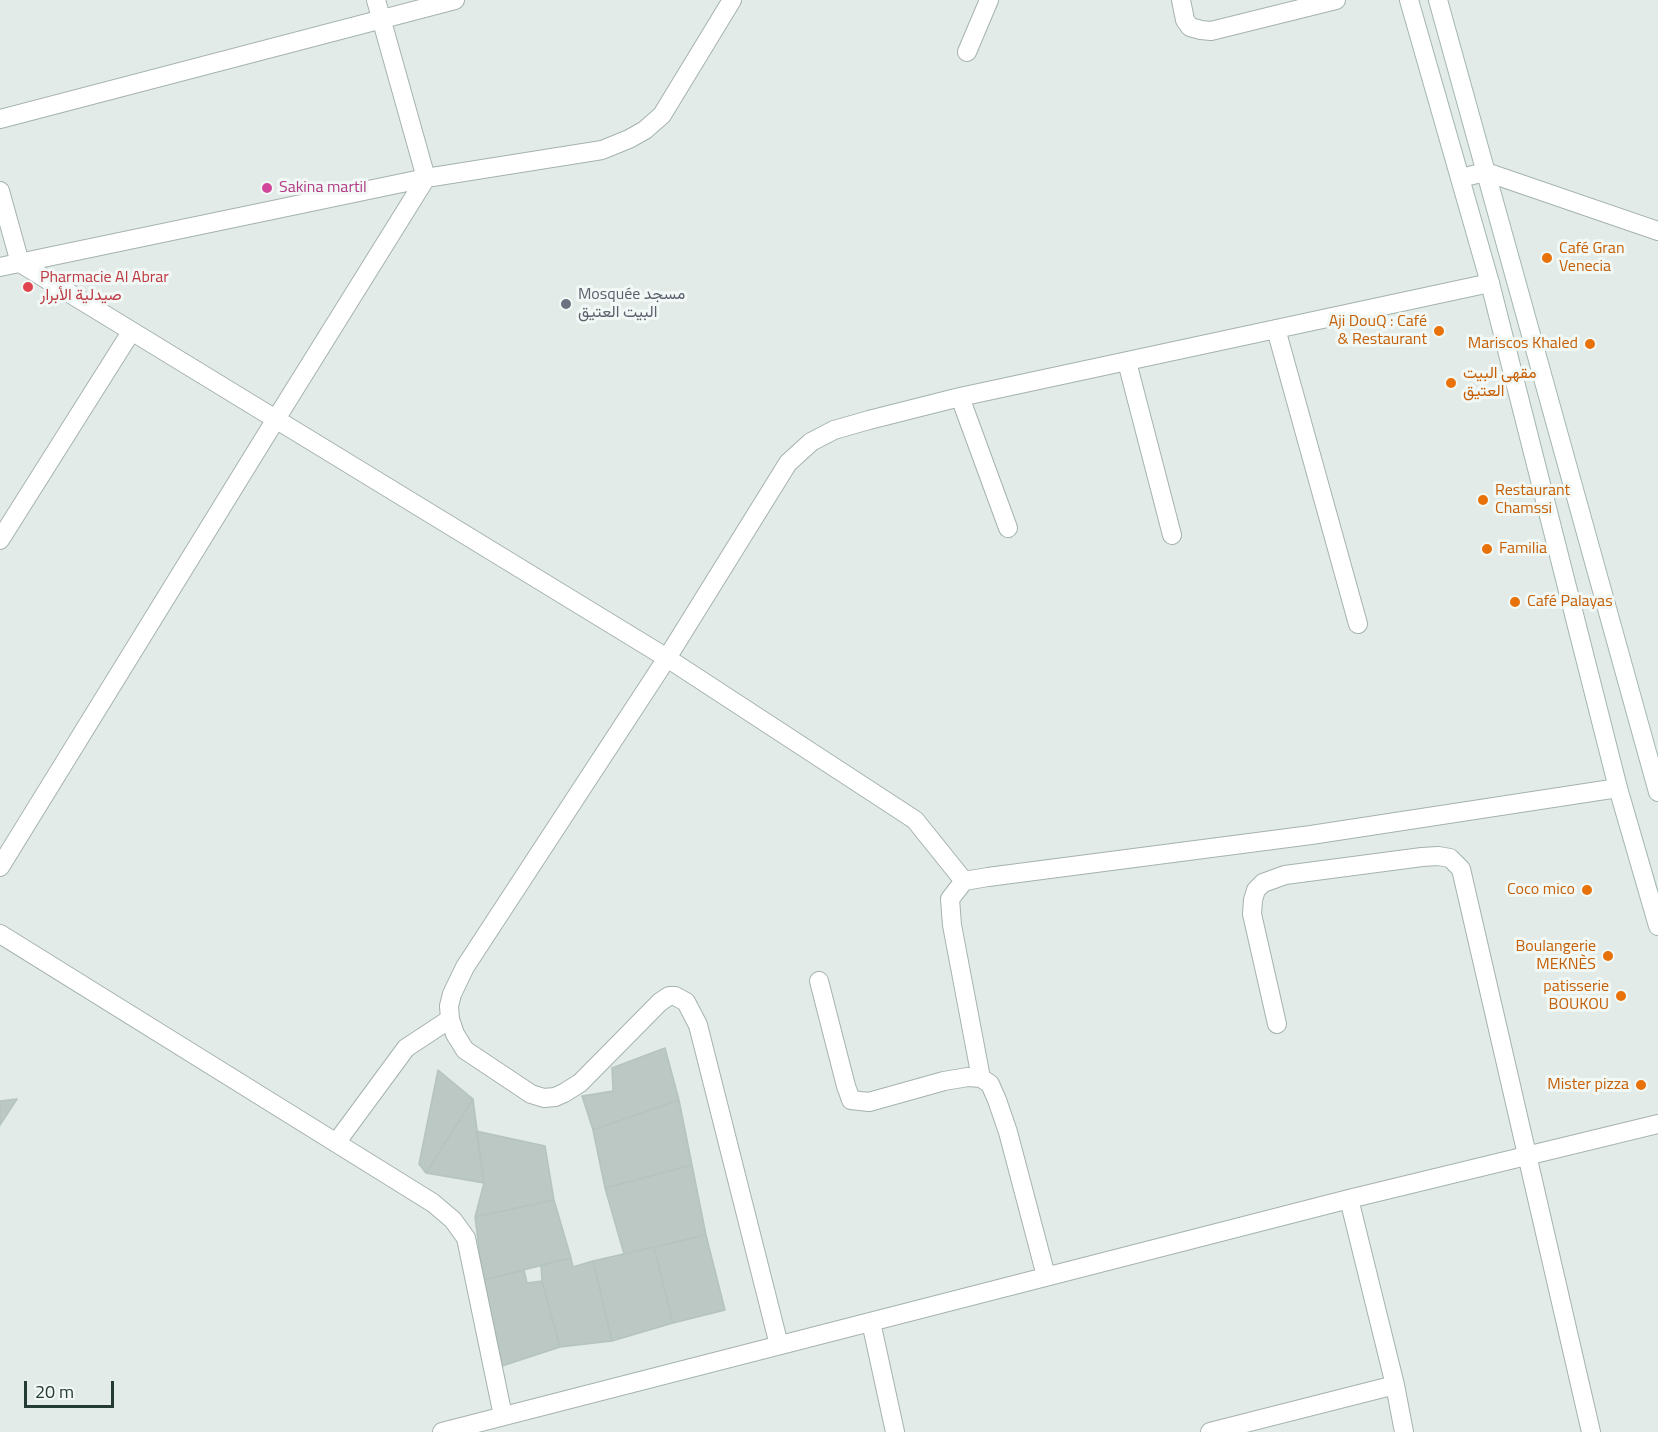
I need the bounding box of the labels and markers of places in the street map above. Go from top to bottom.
place label: Sakina martil [279,178,367,198]
marker: Sakina martil [260,181,274,195]
place label: Café Gran Venecia [1559,239,1624,277]
marker: Café Gran Venecia [1540,251,1554,265]
place label: Pharmacie Al Abrar صيدلية الأبرار [40,268,169,306]
marker: Pharmacie Al Abrar صيدلية الأبرار [21,280,35,294]
place label: Mosquée مسجد البيت العتيق [578,285,685,323]
marker: Mosquée مسجد البيت العتيق [559,297,573,311]
place label: Aji DouQ : Café & Restaurant [1329,312,1427,350]
marker: Aji DouQ : Café & Restaurant [1432,324,1446,338]
place label: Mariscos Khaled [1468,334,1578,354]
marker: Mariscos Khaled [1583,337,1597,351]
place label: مقهى البيت العتيق [1463,364,1537,402]
marker: مقهى البيت العتيق [1444,376,1458,390]
place label: Restaurant Chamssi [1495,481,1570,519]
marker: Restaurant Chamssi [1476,493,1490,507]
place label: Familia [1499,539,1547,559]
marker: Familia [1480,542,1494,556]
place label: Café Palayas [1527,592,1613,612]
marker: Café Palayas [1508,595,1522,609]
place label: Coco mico [1507,880,1575,900]
marker: Coco mico [1580,883,1594,897]
place label: Boulangerie MEKNÈS [1515,937,1596,975]
marker: Boulangerie MEKNÈS [1601,949,1615,963]
place label: patisserie BOUKOU [1543,977,1609,1015]
marker: patisserie BOUKOU [1614,989,1628,1003]
place label: Mister pizza [1547,1075,1629,1095]
marker: Mister pizza [1634,1078,1648,1092]

